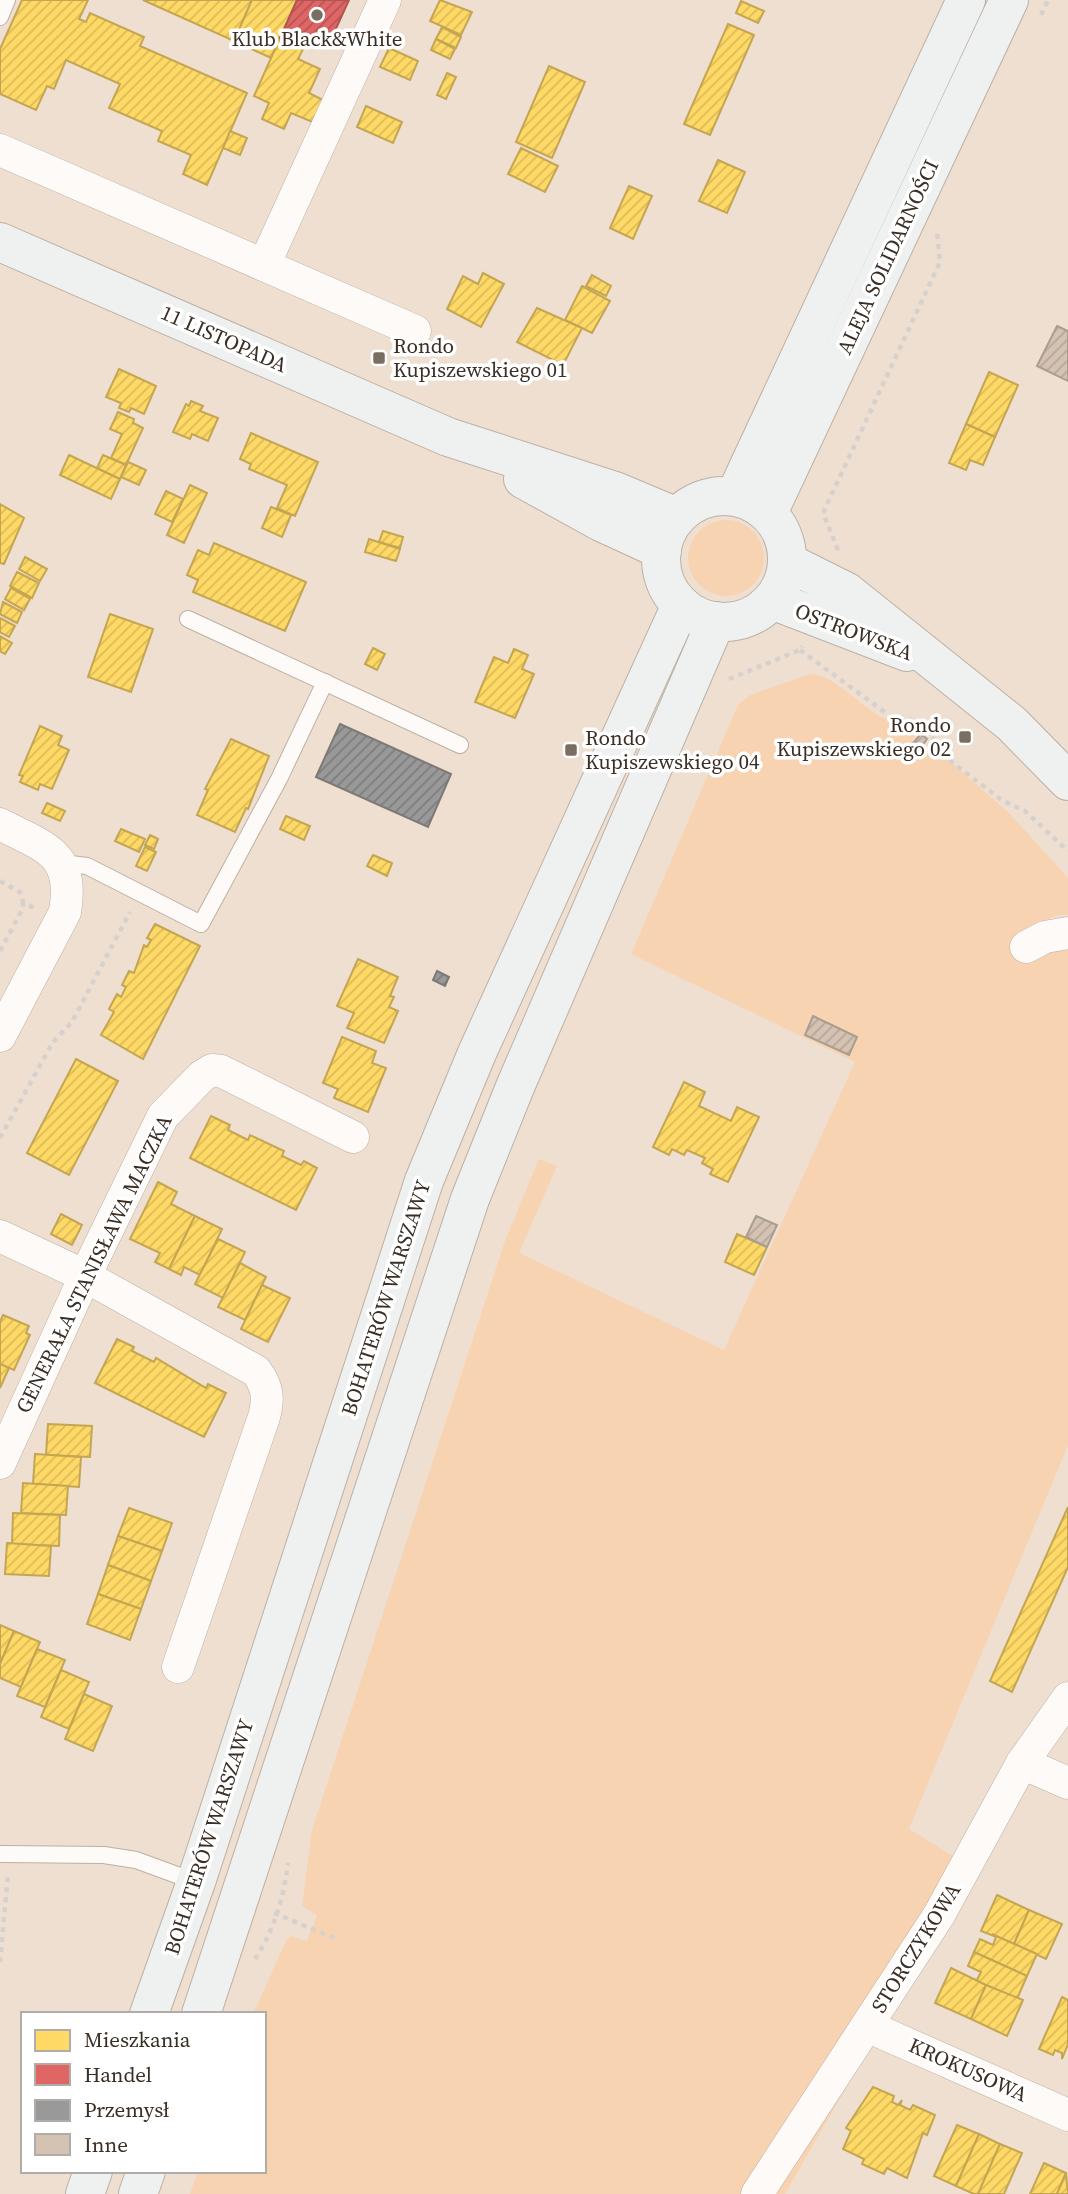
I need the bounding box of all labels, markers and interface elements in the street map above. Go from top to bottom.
marker: Klub Black&White [309,7,325,23]
place label: Klub Black&White [231,24,403,53]
street label: ALEJA SOLIDARNOŚCI [830,155,945,359]
street label: 11 LISTOPADA [156,298,292,379]
place label: Rondo Kupiszewskiego 01 [393,331,568,384]
marker: Rondo Kupiszewskiego 01 [371,350,387,366]
street label: OSTROWSKA [791,596,917,667]
place label: Rondo Kupiszewskiego 02 [776,710,951,763]
place label: Rondo Kupiszewskiego 04 [585,723,760,776]
marker: Rondo Kupiszewskiego 02 [957,729,973,745]
marker: Rondo Kupiszewskiego 04 [563,742,579,758]
street label: GENERAŁA STANISŁAWA MACZKA [8,1110,179,1418]
street label: BOHATERÓW WARSZAWY [334,1176,438,1419]
street label: BOHATERÓW WARSZAWY [157,1715,261,1958]
street label: STORCZYKOWA [864,1877,967,2018]
legend [21,2012,266,2173]
text: Mieszkania [84,2025,191,2054]
street label: KROKUSOWA [904,2030,1032,2109]
text: Handel [84,2060,152,2089]
text: Przemysł [84,2095,169,2124]
text: Inne [84,2130,128,2159]

